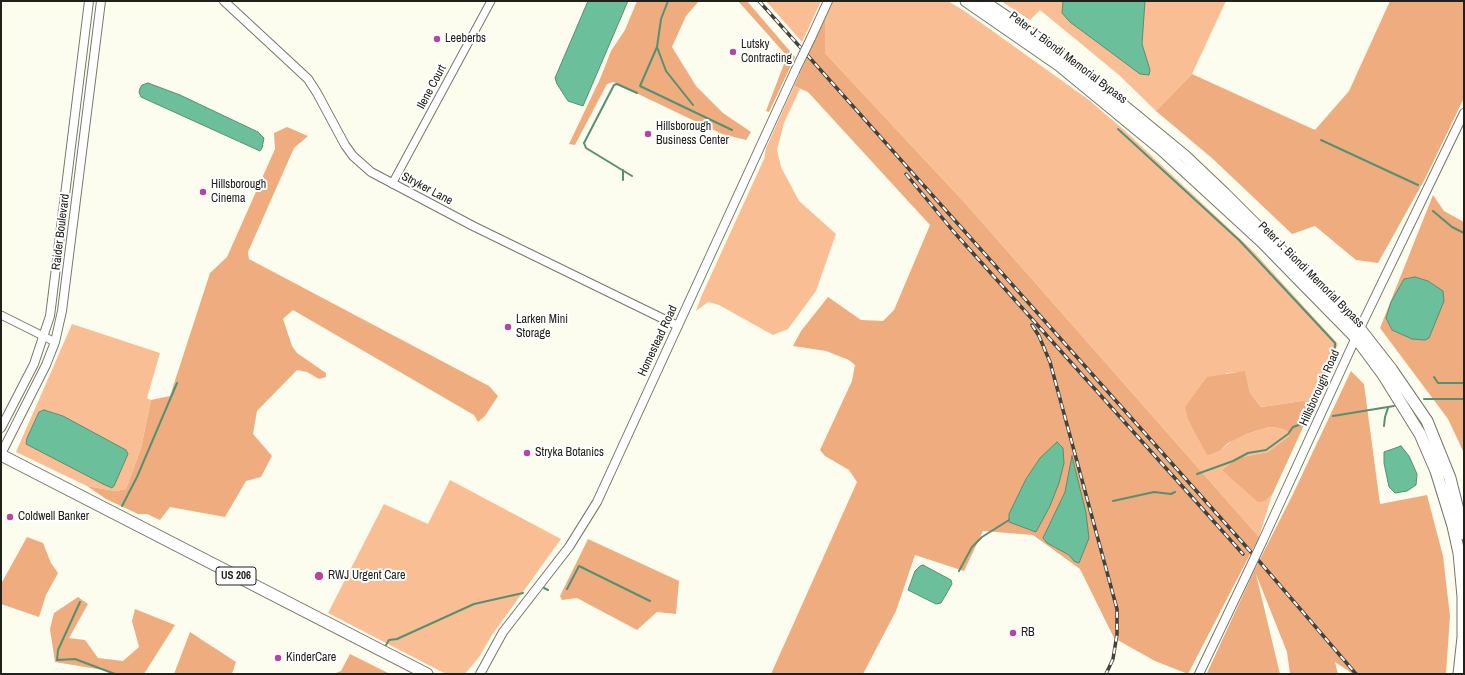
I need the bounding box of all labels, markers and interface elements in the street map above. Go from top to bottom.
street label: Peter J. Biondi Memorial Bypass [1006,9,1130,107]
place label: Leeberbs [445,32,486,46]
marker: Leeberbs [432,34,442,44]
place label: Lutsky Contracting [741,38,792,66]
marker: Lutsky Contracting [728,47,738,57]
street label: Ilene Court [414,62,450,112]
place label: Hillsborough Business Center [656,120,729,148]
marker: Hillsborough Business Center [643,129,653,139]
street label: Stryker Lane [399,170,455,208]
place label: Hillsborough Cinema [211,178,266,206]
marker: Hillsborough Cinema [198,187,208,197]
street label: Raider Boulevard [49,193,73,271]
street label: Peter J. Biondi Memorial Bypass [1255,219,1367,331]
street label: Homestead Road [635,303,681,379]
place label: Larken Mini Storage [516,313,568,341]
marker: Larken Mini Storage [503,322,513,332]
street label: Hillsborough Road [1297,348,1343,428]
place label: Stryka Botanics [535,446,604,460]
marker: Stryka Botanics [522,448,532,458]
place label: Coldwell Banker [18,510,89,524]
marker: Coldwell Banker [5,512,15,522]
road number: US 206 [216,567,256,585]
place label: RWJ Urgent Care [328,569,405,583]
marker: RWJ Urgent Care [313,570,325,582]
place label: RB [1021,626,1035,640]
marker: RB [1008,628,1018,638]
place label: KinderCare [286,651,336,665]
marker: KinderCare [273,653,283,663]

